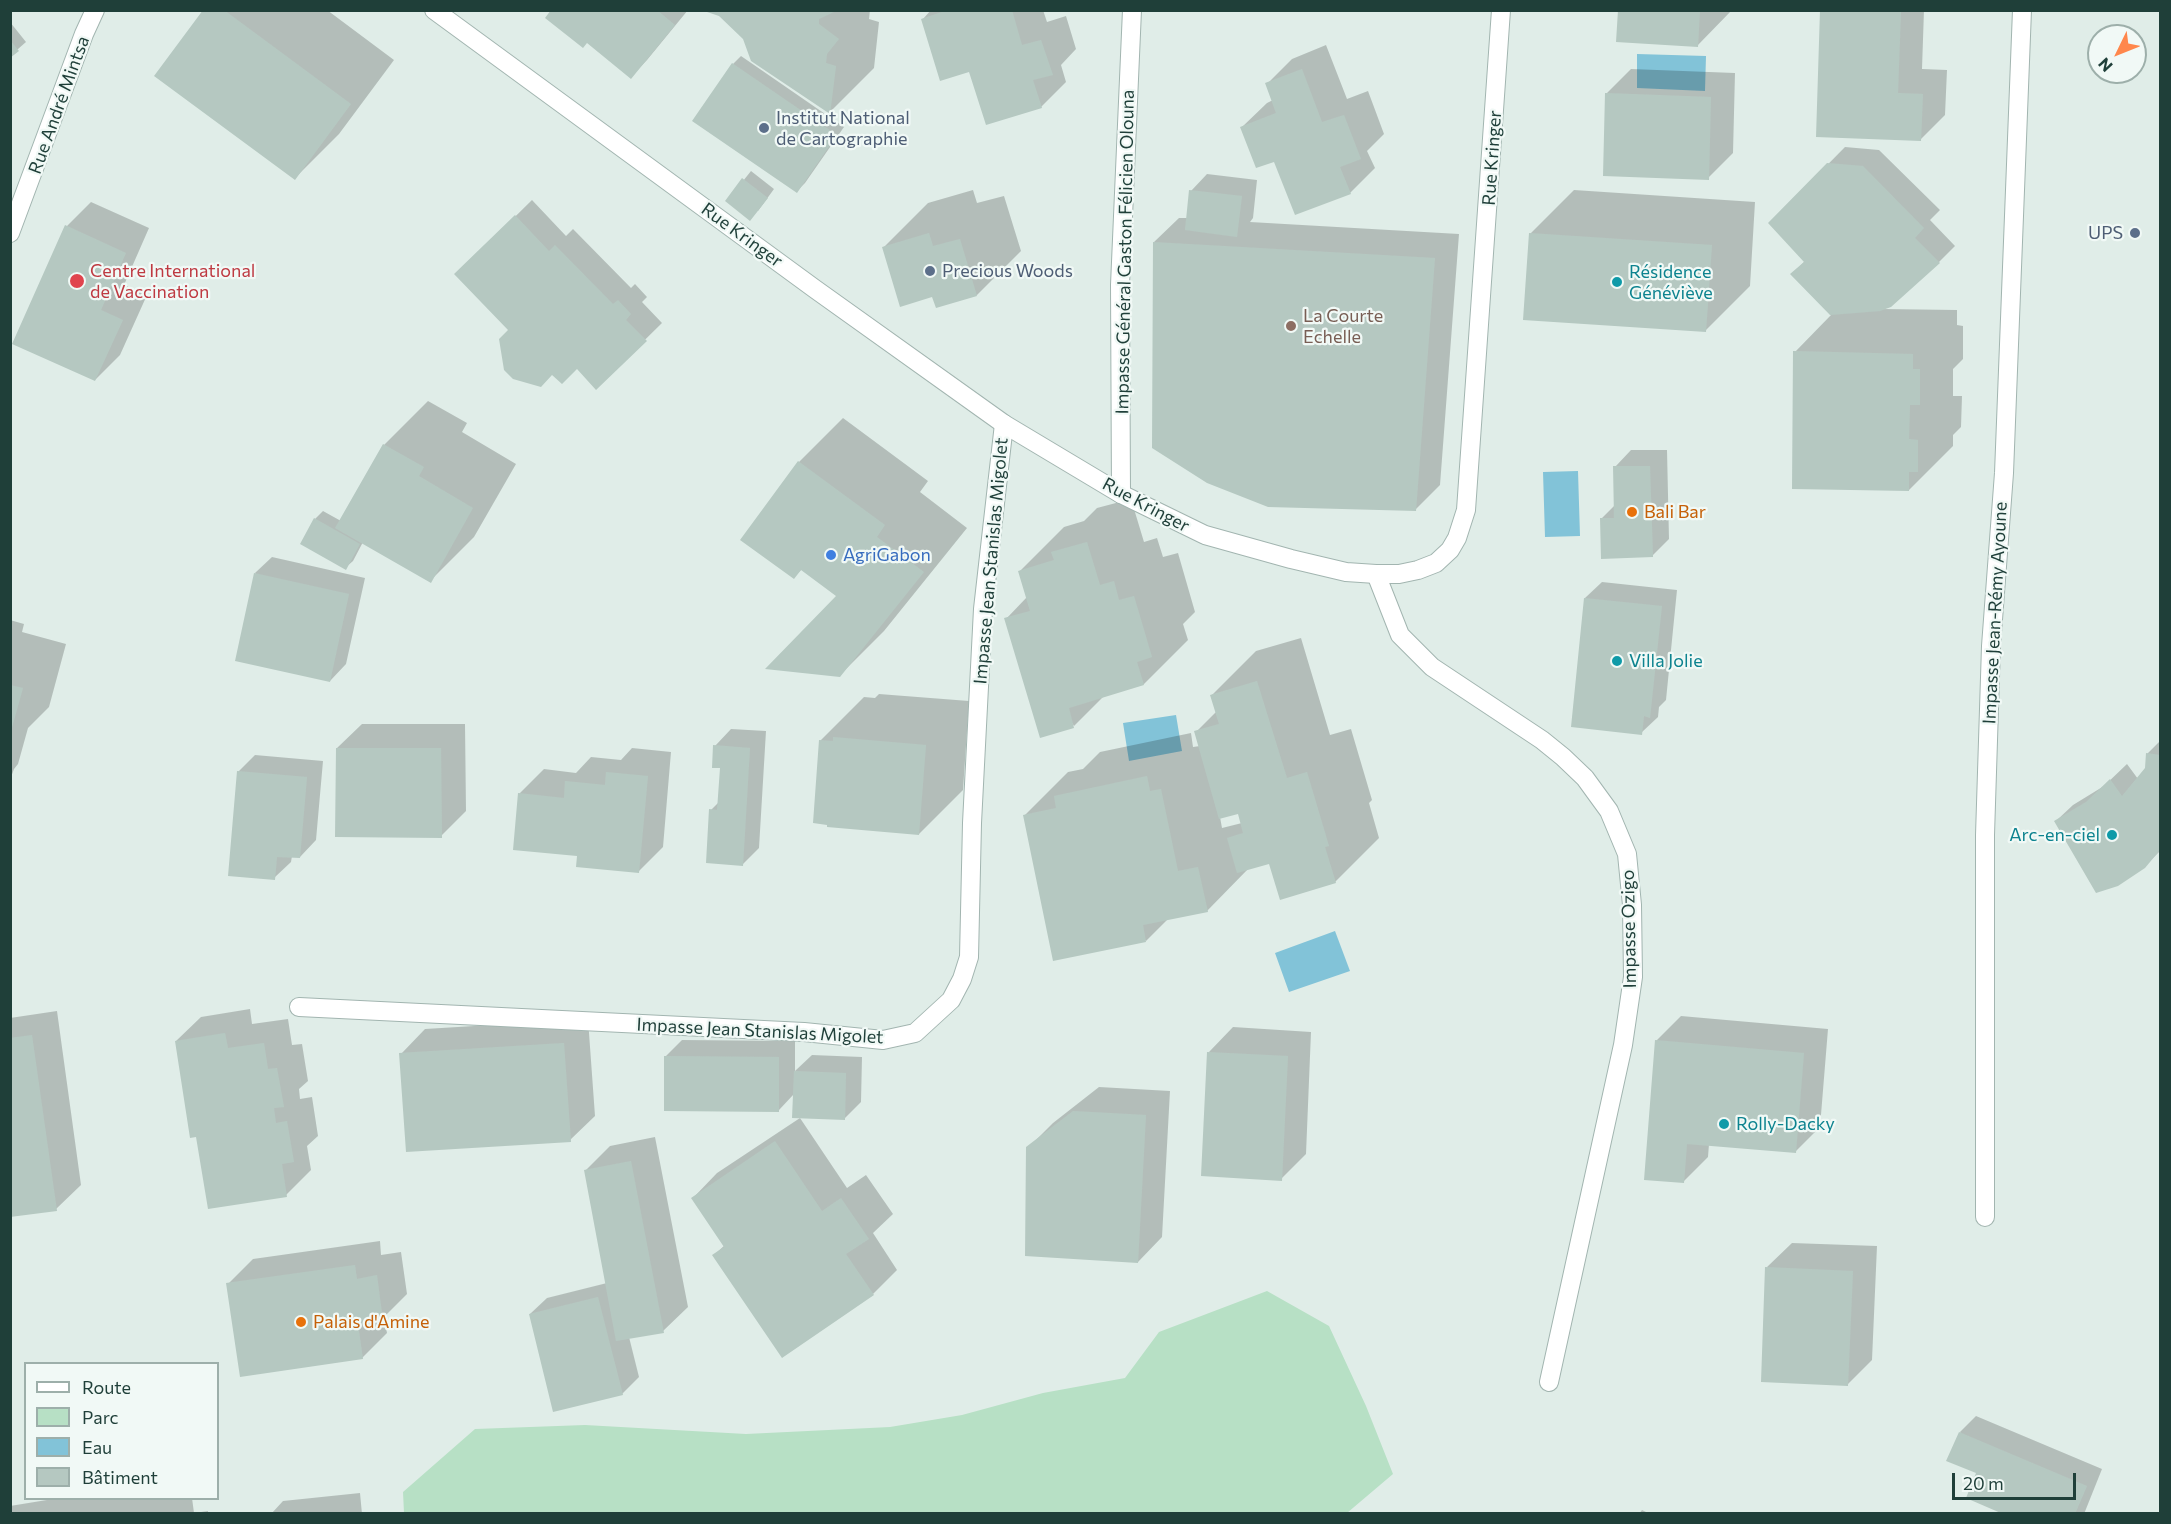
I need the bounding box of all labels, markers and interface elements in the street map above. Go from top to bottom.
north arrow [2087,24,2147,84]
street label: Rue André Mintsa [24,33,94,177]
text: N [2094,54,2116,76]
street label: Impasse Général Gaston Félicien Olouna [1111,89,1139,415]
place label: Institut National de Cartographie [776,107,910,150]
street label: Rue Kringer [1478,110,1506,206]
marker: Institut National de Cartographie [757,121,771,135]
street label: Rue Kringer [697,198,787,272]
place label: UPS [2088,222,2123,244]
marker: UPS [2128,226,2142,240]
place label: Centre International de Vaccination [90,260,255,302]
place label: Precious Woods [942,260,1073,282]
place label: Résidence Généviève [1629,261,1713,304]
marker: Precious Woods [923,264,937,278]
marker: Centre International de Vaccination [68,272,86,290]
marker: Résidence Généviève [1610,275,1624,289]
place label: La Courte Echelle [1303,305,1383,348]
marker: La Courte Echelle [1284,319,1298,333]
street label: Impasse Jean Stanislas Migolet [969,437,1013,685]
street label: Rue Kringer [1099,473,1193,537]
place label: Bali Bar [1644,501,1706,523]
street label: Impasse Jean-Rémy Ayoune [1978,501,2012,725]
marker: Bali Bar [1625,505,1639,519]
place label: AgriGabon [843,544,931,566]
marker: AgriGabon [824,548,838,562]
place label: Villa Jolie [1629,650,1703,672]
marker: Villa Jolie [1610,654,1624,668]
place label: Arc-en-ciel [2009,824,2100,846]
marker: Arc-en-ciel [2105,828,2119,842]
street label: Impasse Ozigo [1617,869,1641,989]
street label: Impasse Jean Stanislas Migolet [636,1014,884,1048]
place label: Rolly-Dacky [1736,1113,1835,1135]
marker: Rolly-Dacky [1717,1117,1731,1131]
place label: Palais d'Amine [313,1311,430,1333]
marker: Palais d'Amine [294,1315,308,1329]
legend [24,1362,219,1500]
text: Route [82,1376,131,1398]
text: Parc [82,1406,119,1428]
text: Eau [82,1436,112,1458]
scale bar [1955,1461,2080,1499]
text: Bâtiment [82,1466,158,1488]
text: 20 m [1963,1472,2004,1494]

